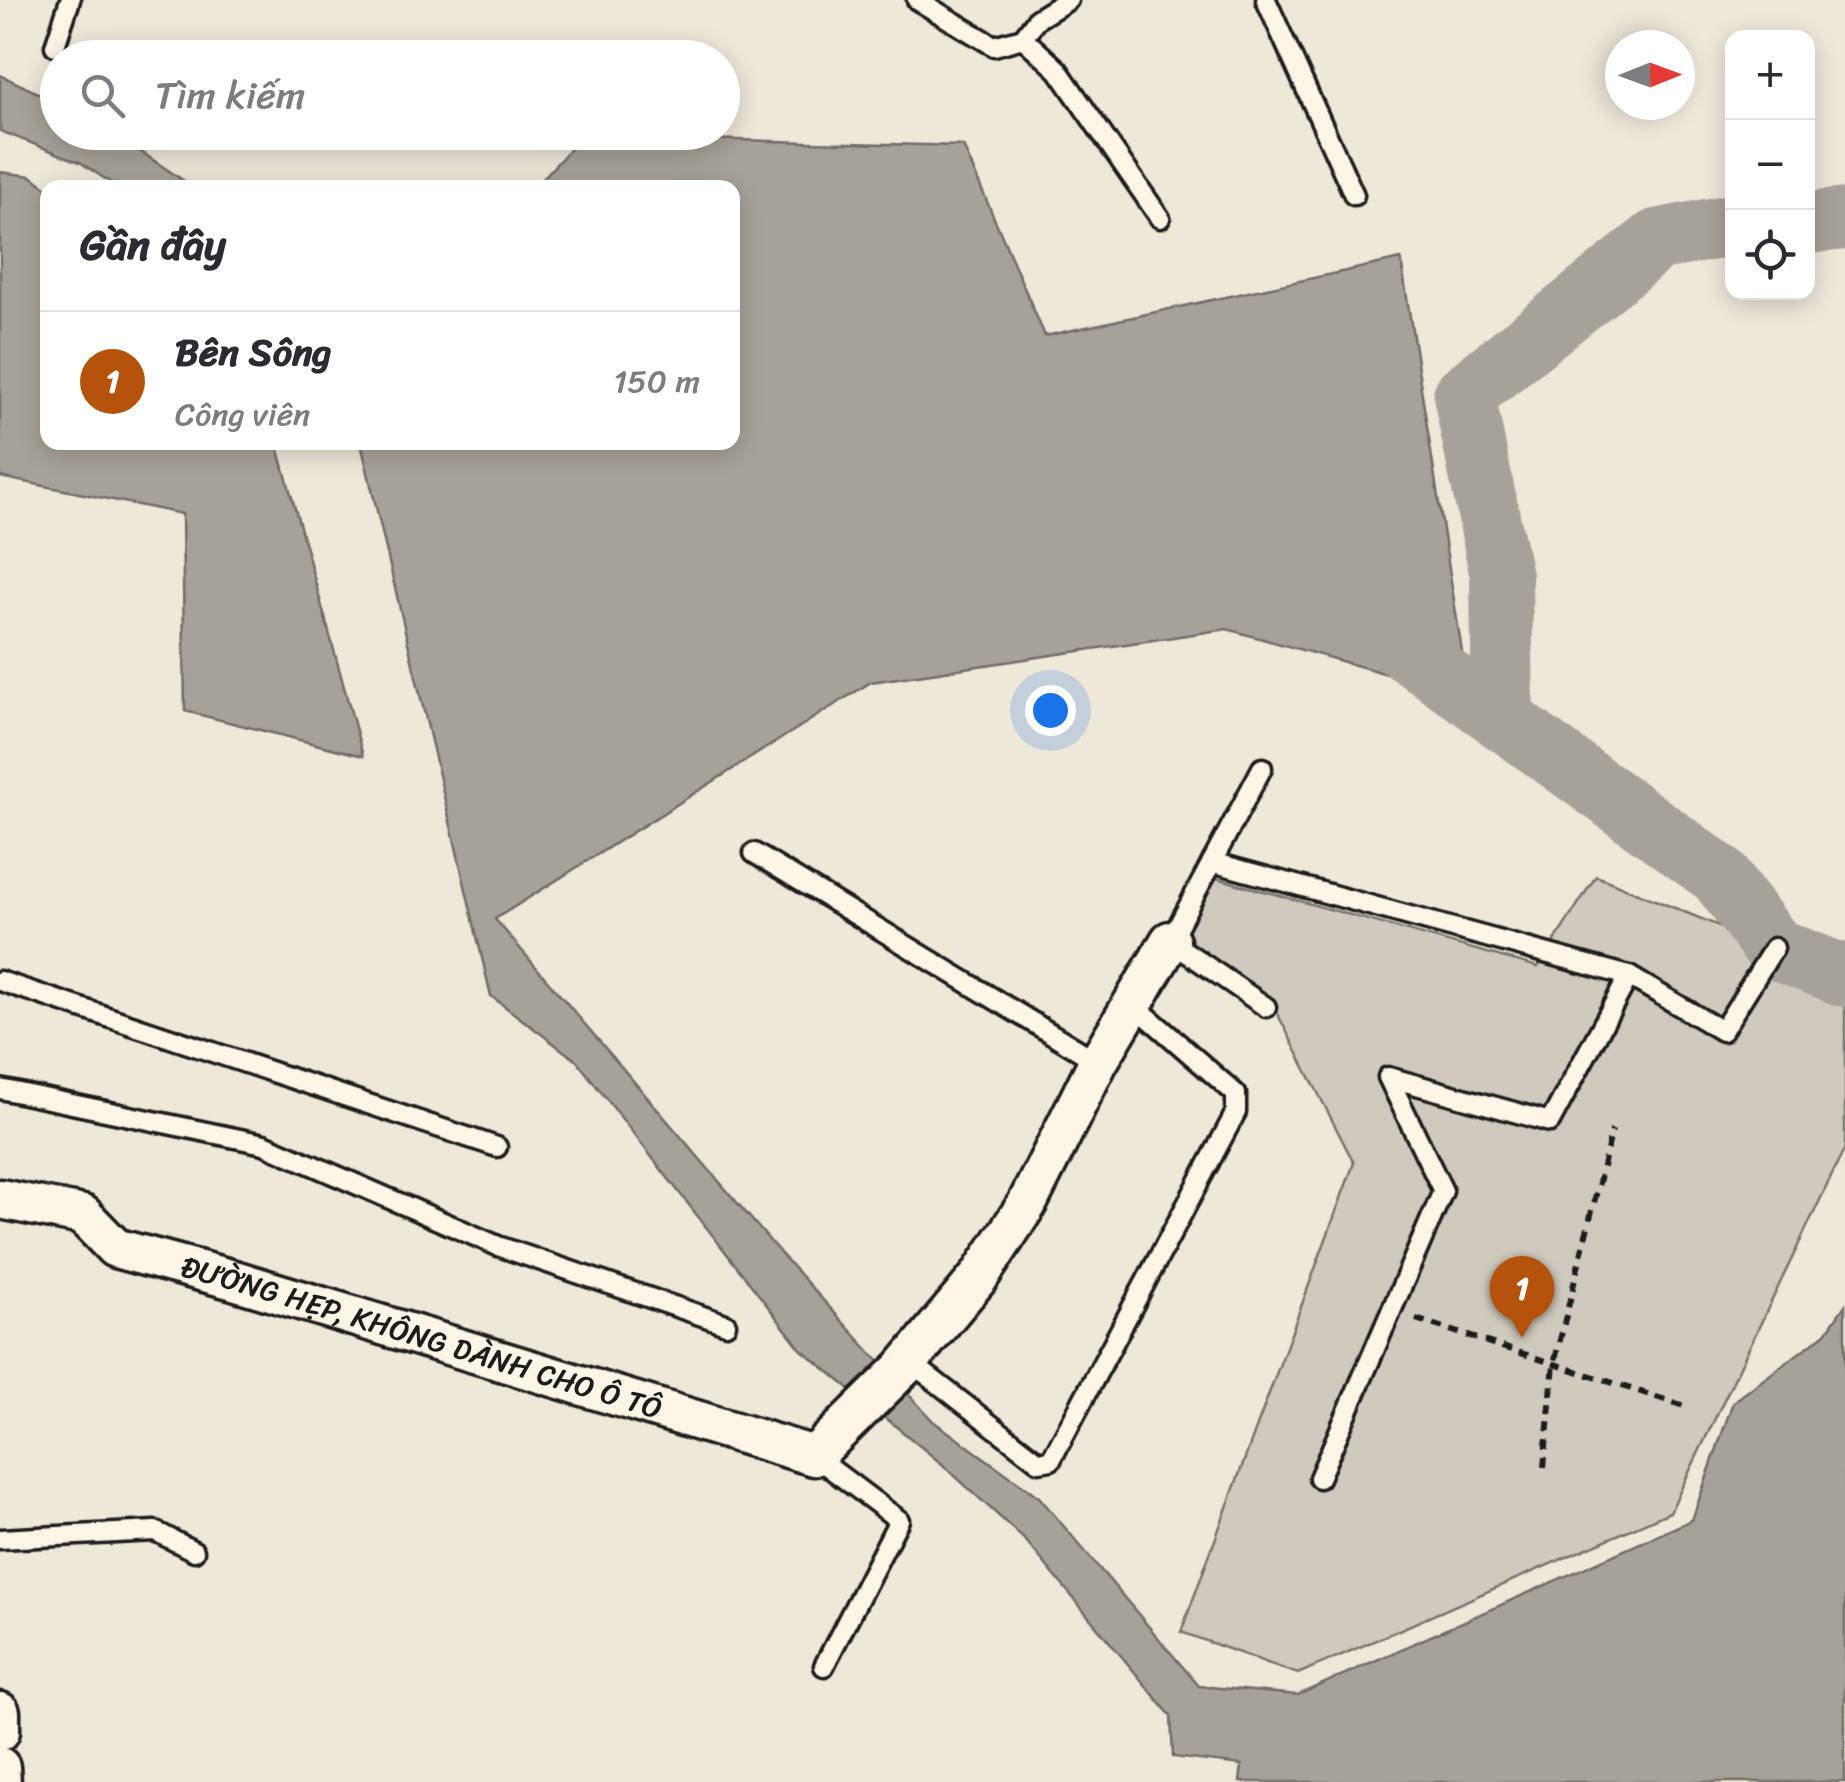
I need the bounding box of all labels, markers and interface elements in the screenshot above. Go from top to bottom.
north arrow [1605,30,1695,120]
map controls [1725,30,1815,300]
button: + [1725,30,1815,120]
search box [40,40,740,150]
text: Tìm kiếm [155,62,305,129]
icon: search [75,68,130,123]
button: − [1725,120,1815,210]
text: Gần đây [80,208,226,282]
button: locate [1725,210,1815,300]
text: Bên Sông [175,319,332,386]
text: 1 [106,353,119,410]
text: 150 m [614,353,700,410]
text: Công viên [175,386,310,443]
your location [1025,685,1076,736]
street label: ĐƯỜNG HẸP, KHÔNG DÀNH CHO Ô TÔ [175,1240,669,1435]
pin: 1 [1490,1256,1554,1338]

